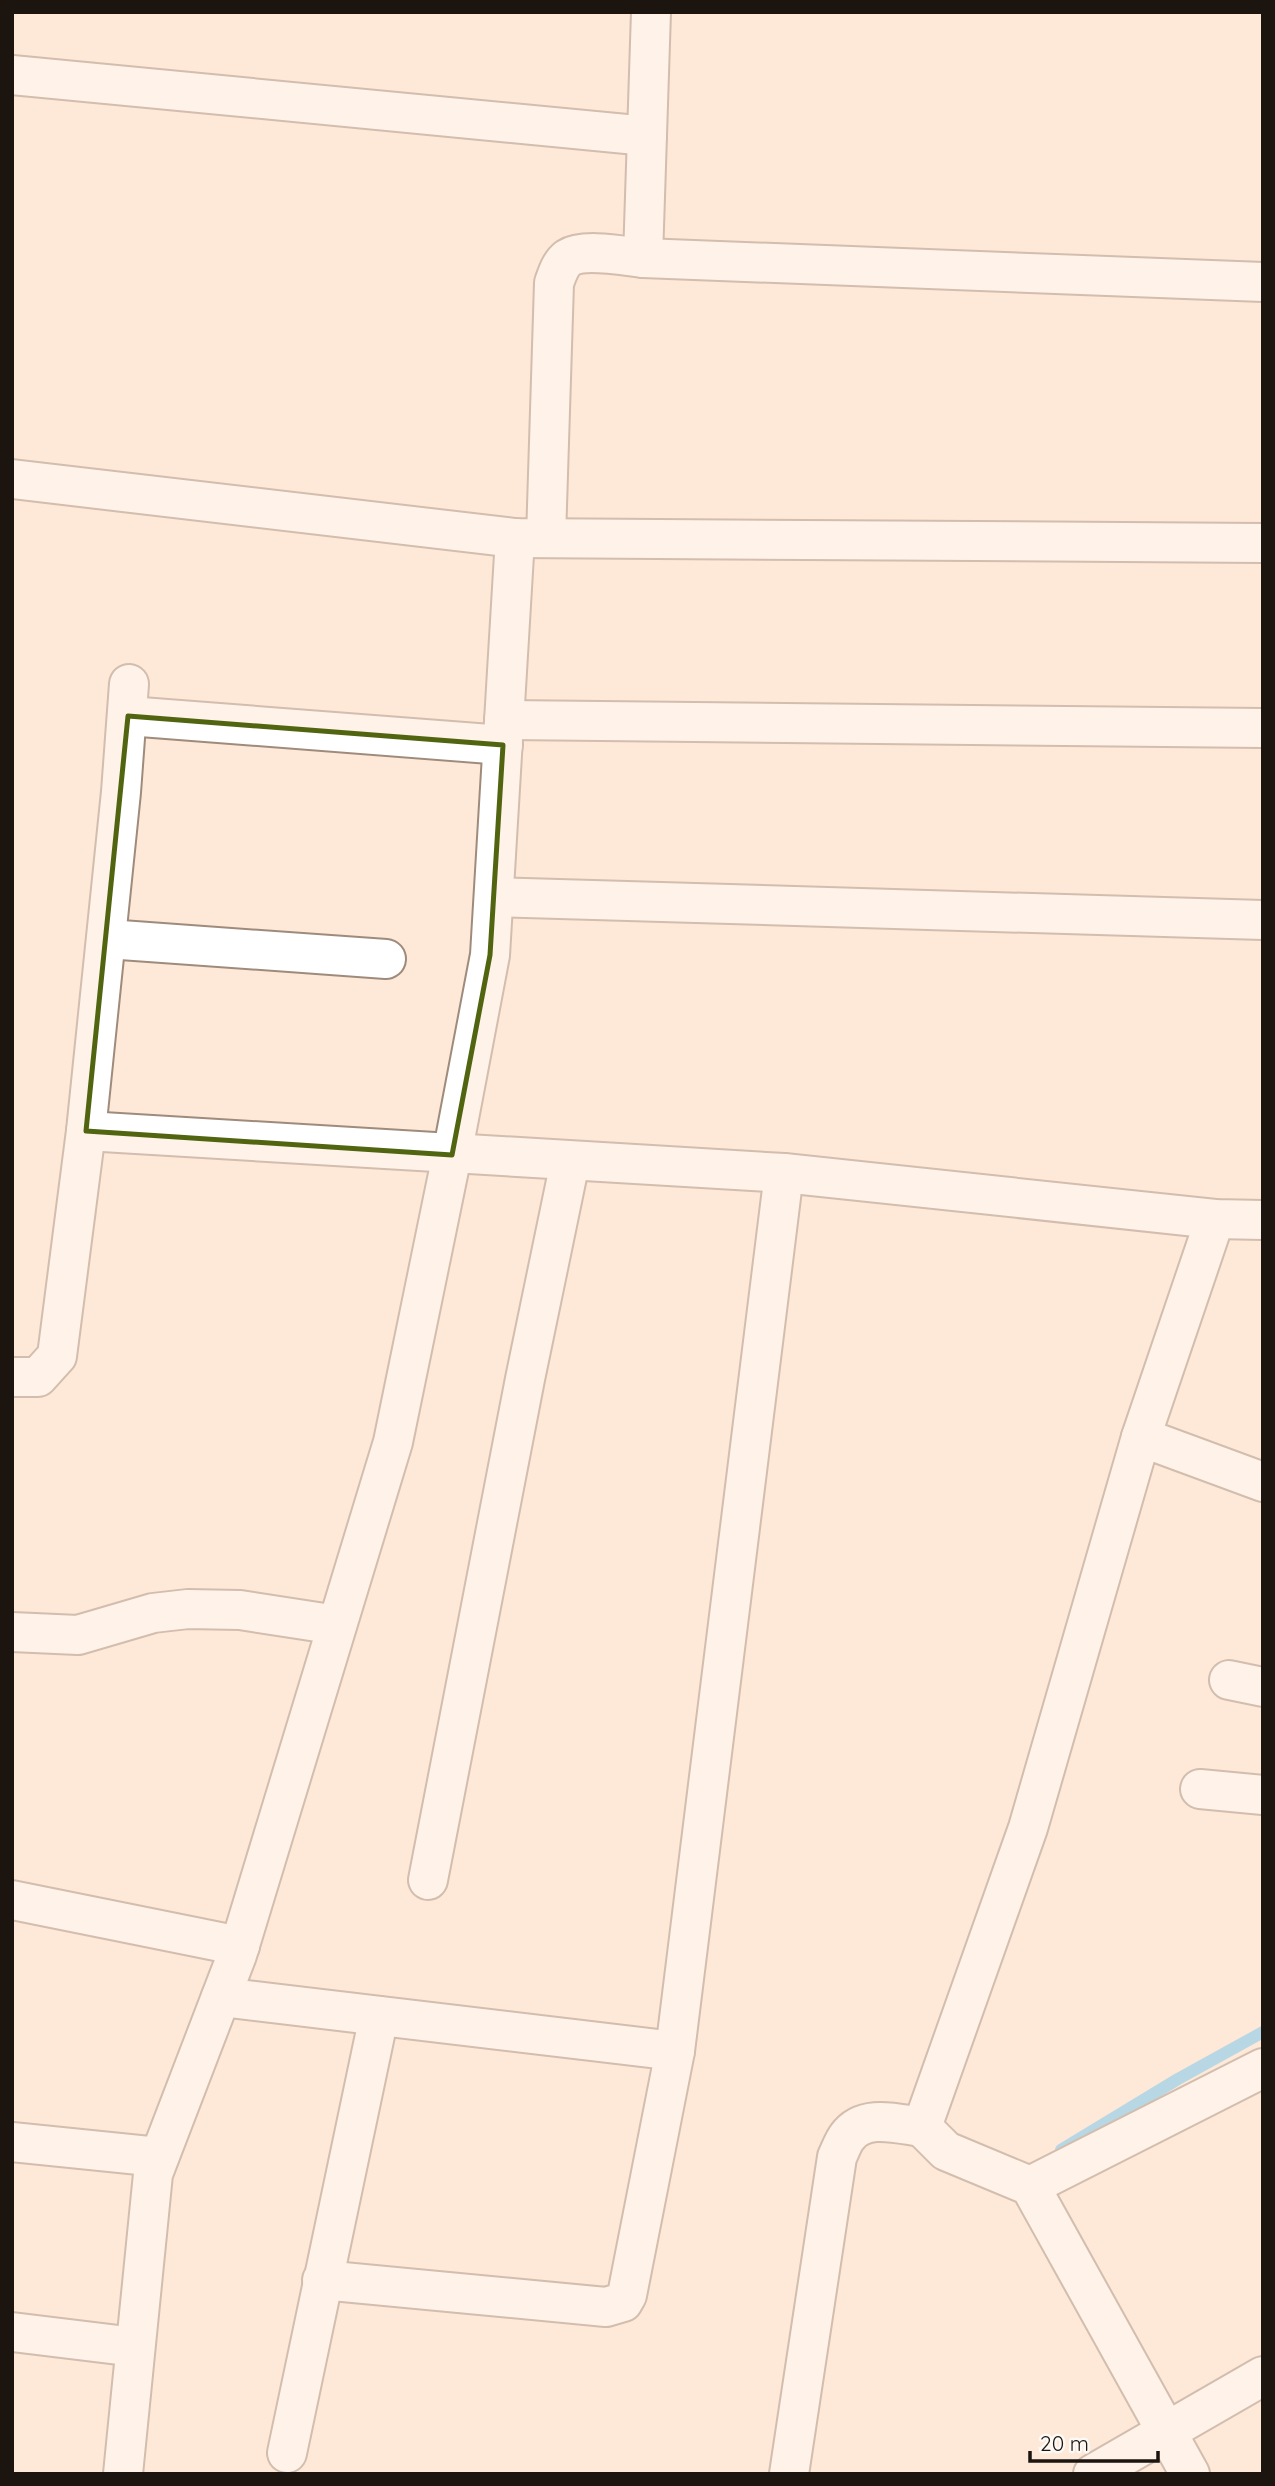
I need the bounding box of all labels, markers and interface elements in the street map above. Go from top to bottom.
scale bar [1030,2420,1158,2464]
text: 20 m [1040,2430,1089,2456]

